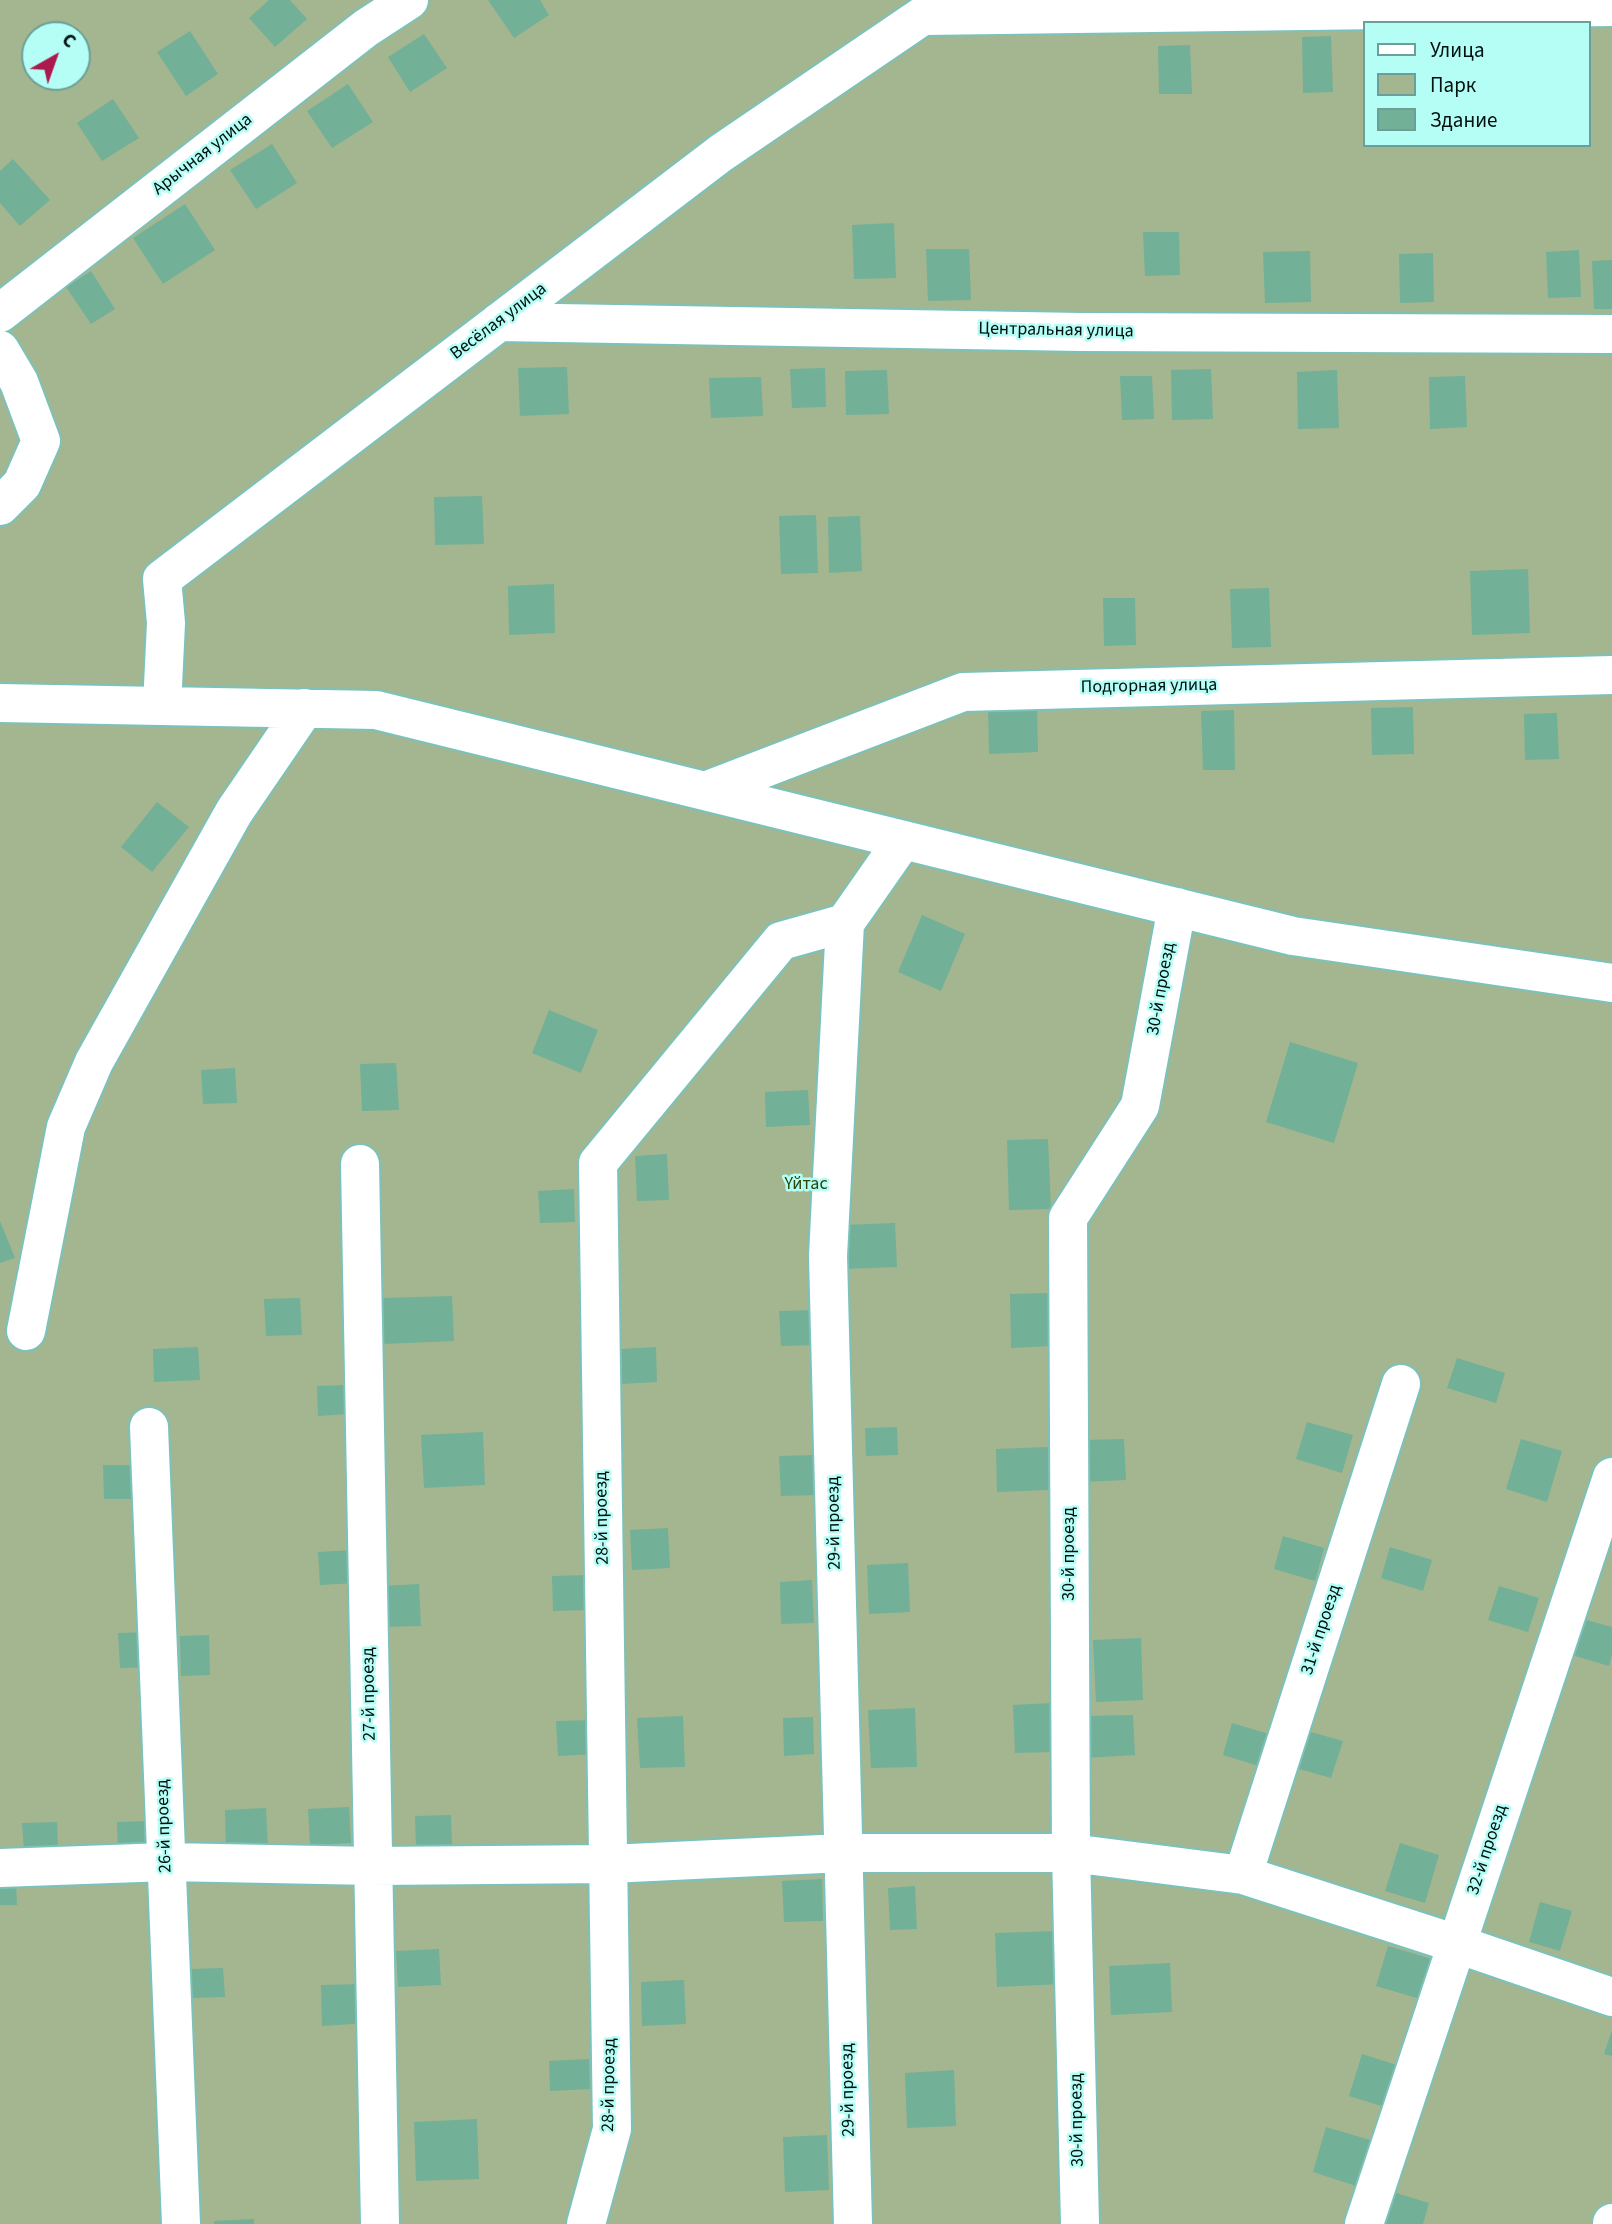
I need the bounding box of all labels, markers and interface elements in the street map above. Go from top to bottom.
north arrow [21,21,91,91]
legend [1364,21,1591,147]
text: С [56,27,81,55]
text: Улица [1430,35,1485,65]
text: Парк [1430,70,1476,100]
text: Здание [1430,105,1498,135]
street label: Арычная улица [149,109,257,201]
street label: Весёлая улица [447,279,551,365]
street label: Центральная улица [978,319,1134,343]
street label: Подгорная улица [1081,675,1217,699]
street label: 30-й проезд [1143,941,1181,1037]
park label: Үйтас [784,1174,828,1196]
street label: 28-й проезд [591,1471,615,1565]
street label: 29-й проезд [823,1476,847,1570]
street label: 30-й проезд [1059,1507,1081,1601]
street label: 31-й проезд [1297,1582,1347,1678]
street label: 27-й проезд [358,1647,382,1741]
street label: 26-й проезд [153,1779,177,1873]
street label: 32-й проезд [1463,1802,1513,1898]
street label: 28-й проезд [598,2038,622,2132]
street label: 29-й проезд [837,2043,861,2137]
street label: 30-й проезд [1066,2073,1090,2167]

